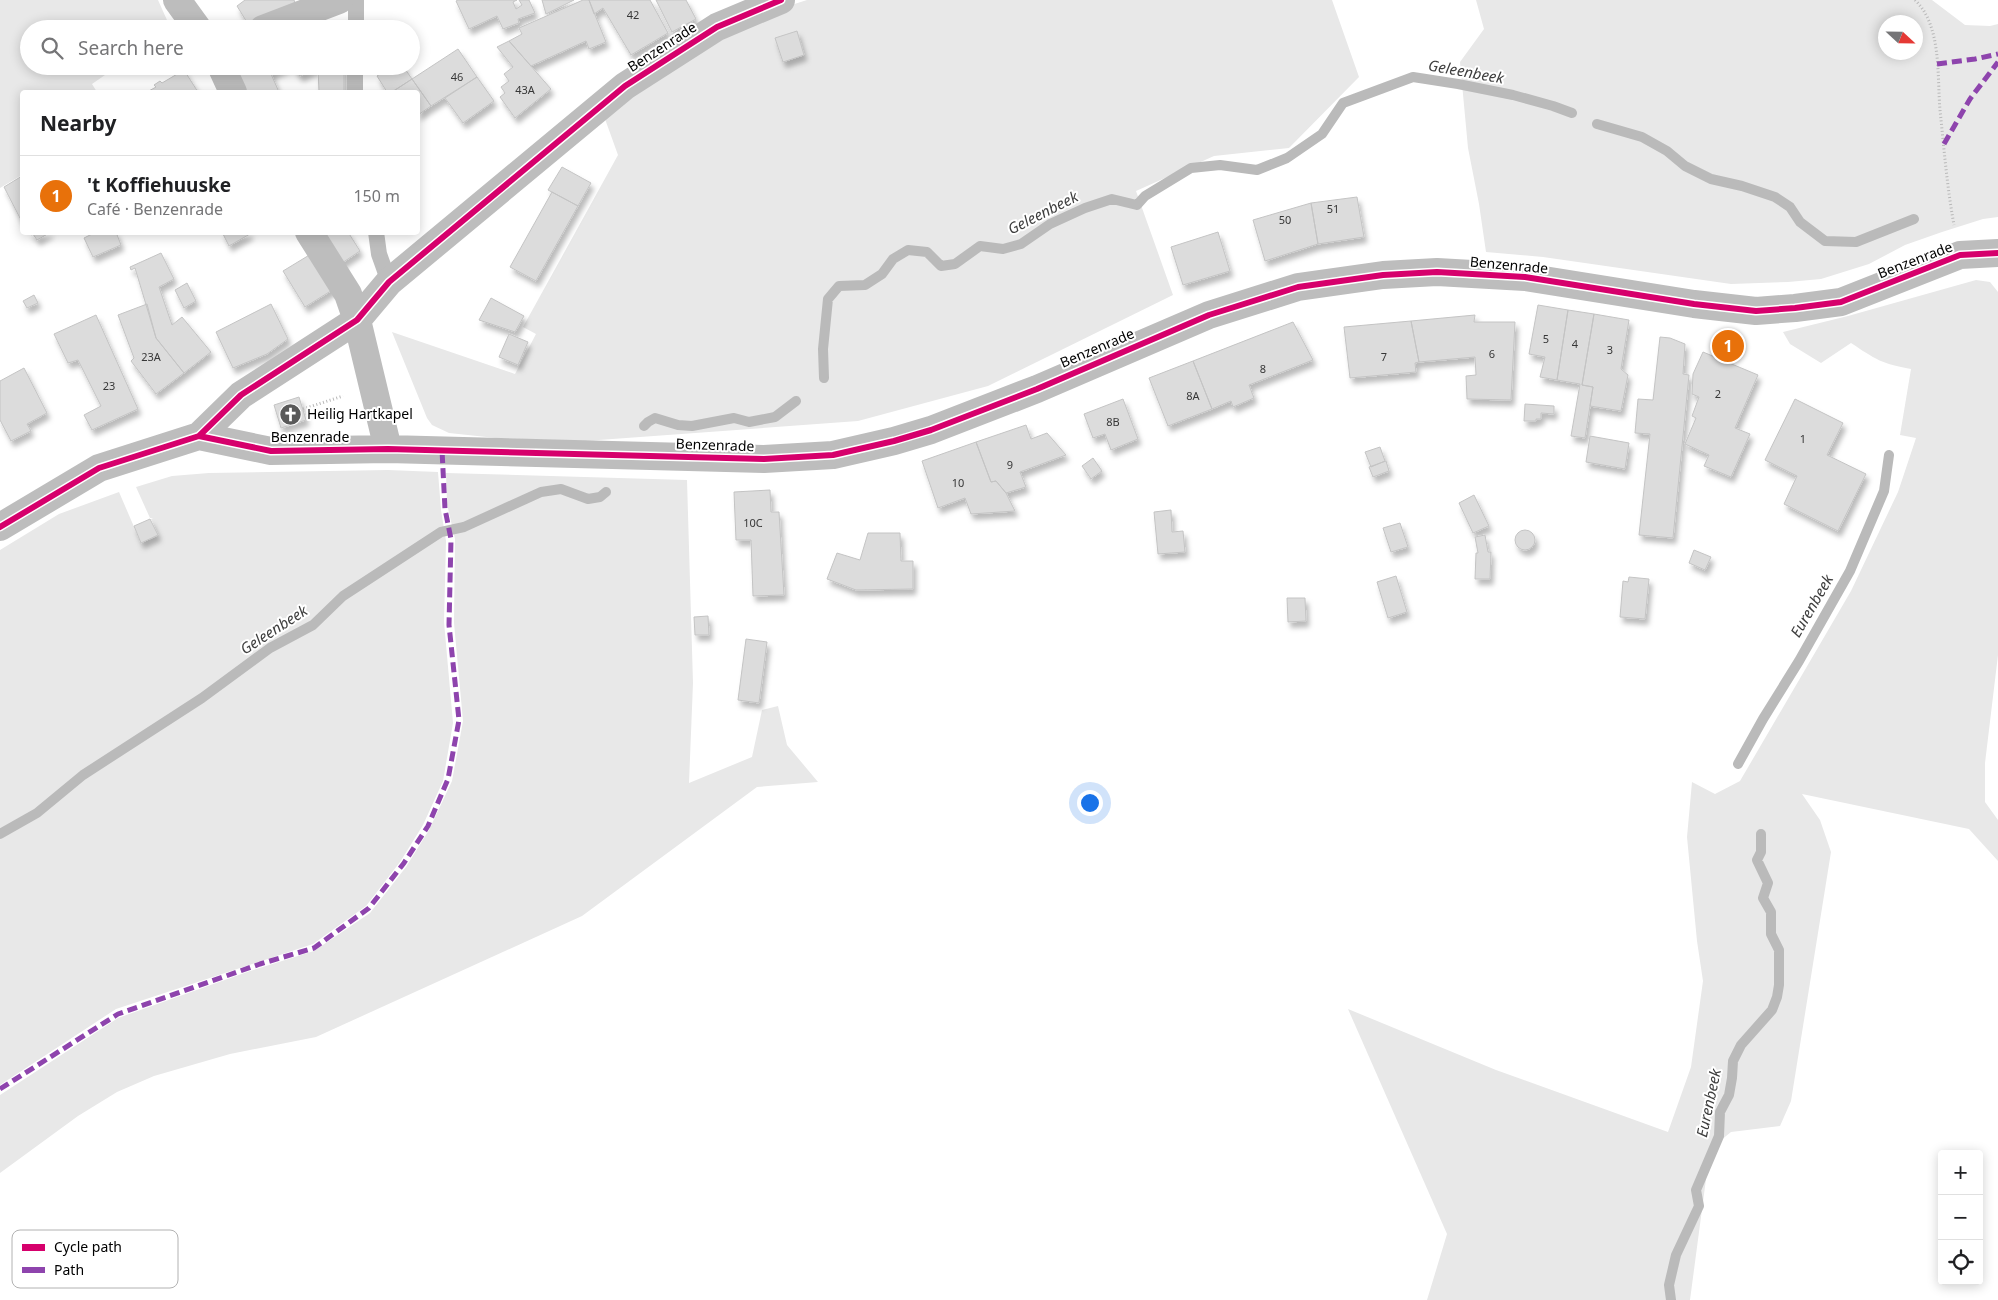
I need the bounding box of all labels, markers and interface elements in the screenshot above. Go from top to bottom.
house number: 42 [627,7,639,22]
north arrow [1878,15,1923,60]
street label: Benzenrade [624,17,700,76]
search box [20,20,420,75]
icon: search [38,34,66,62]
text: Search here [78,35,184,61]
water label: Geleenbeek [1427,55,1506,88]
house number: 46 [451,69,463,84]
house number: 43A [515,82,536,97]
text: Nearby [40,109,116,137]
text: 't Koffiehuuske [87,172,231,198]
text: 1 [51,185,61,207]
text: 150 m [353,185,400,207]
water label: Geleenbeek [1004,186,1082,238]
text: Café · Benzenrade [87,198,223,220]
house number: 51 [1327,201,1339,216]
house number: 50 [1279,212,1291,227]
street label: Benzenrade [1875,237,1955,282]
street label: Benzenrade [1469,252,1549,277]
street label: Benzenrade [1057,323,1137,372]
pin: 1 [1712,327,1744,365]
house number: 5 [1543,331,1549,346]
house number: 4 [1572,336,1579,351]
house number: 3 [1607,342,1613,357]
house number: 6 [1489,346,1495,361]
house number: 23A [141,349,162,364]
house number: 7 [1381,349,1387,364]
house number: 8 [1260,361,1266,376]
house number: 23 [103,378,115,393]
house number: 2 [1715,386,1721,401]
house number: 8A [1186,388,1201,403]
church icon: Heilig Hartkapel [279,402,303,426]
place label: Heilig Hartkapel [307,404,413,423]
house number: 8B [1106,414,1120,429]
street label: Benzenrade [271,427,349,446]
house number: 1 [1800,431,1806,446]
street label: Benzenrade [675,434,755,455]
house number: 9 [1007,457,1013,472]
house number: 10 [952,475,964,490]
house number: 10C [743,515,763,530]
water label: Eurenbeek [1785,570,1837,641]
water label: Geleenbeek [236,600,311,658]
your location [1077,790,1103,816]
water label: Eurenbeek [1691,1066,1725,1139]
map controls [1938,1150,1983,1285]
button: + [1938,1150,1983,1195]
button: − [1938,1195,1983,1240]
legend [12,1230,178,1288]
text: Cycle path [54,1237,122,1256]
button: locate [1938,1240,1983,1285]
text: Path [54,1260,84,1279]

